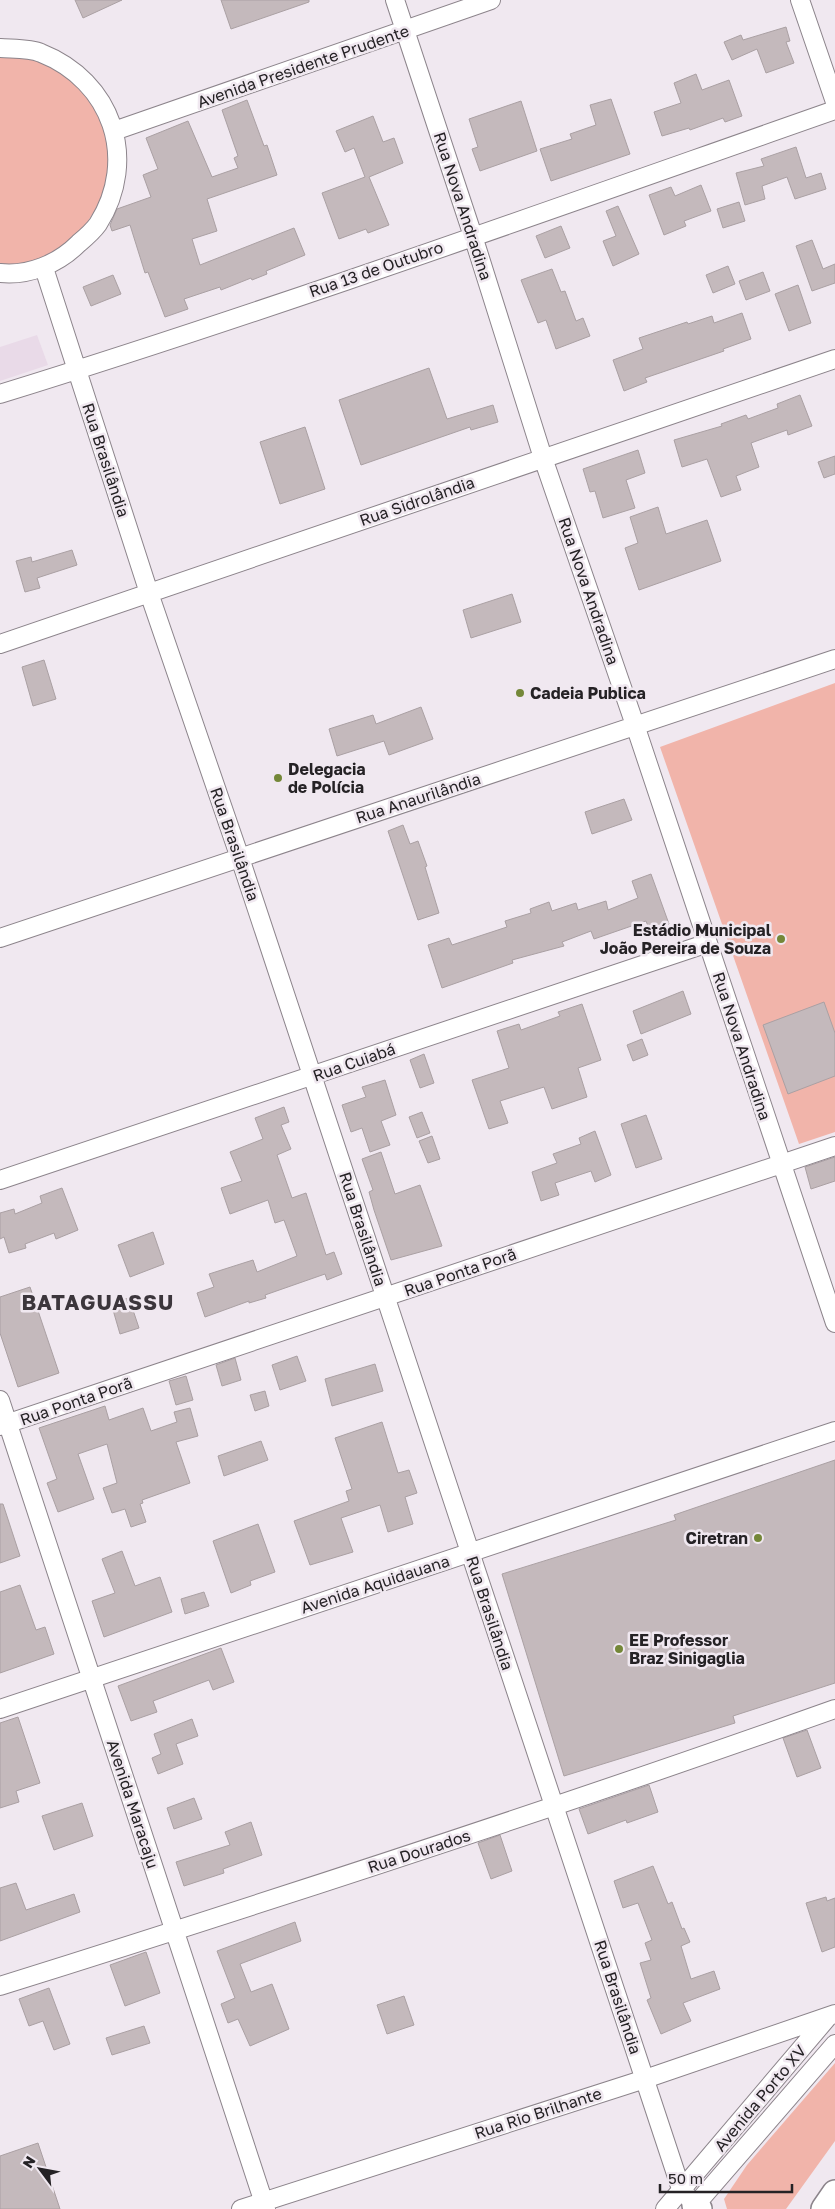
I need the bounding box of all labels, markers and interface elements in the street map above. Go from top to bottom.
street label: Avenida Presidente Prudente [194,20,412,112]
street label: Rua Nova Andradina [430,129,496,283]
street label: Rua 13 de Outubro [306,237,446,301]
street label: Rua Brasilândia [78,400,134,520]
street label: Rua Sidrolândia [357,472,477,530]
street label: Rua Nova Andradina [554,515,624,667]
place label: Cadeia Publica [530,683,646,703]
marker: Cadeia Publica [514,687,526,699]
place label: Delegacia de Polícia [288,759,366,797]
street label: Rua Anaurilândia [353,768,483,828]
marker: Delegacia de Polícia [272,772,284,784]
street label: Rua Brasilândia [206,784,264,904]
place label: Estádio Municipal João Pereira de Souza [600,920,772,958]
marker: Estádio Municipal João Pereira de Souza [775,933,787,945]
street label: Rua Nova Andradina [709,969,775,1123]
street label: Rua Cuiabá [310,1039,398,1085]
street label: Rua Brasilândia [335,1169,391,1289]
street label: Rua Ponta Porã [401,1243,519,1301]
district label: BATAGUASSU [22,1289,174,1315]
street label: Rua Ponta Porã [17,1372,135,1430]
place label: Ciretran [686,1528,748,1548]
marker: Ciretran [752,1532,764,1544]
street label: Avenida Aquidauana [298,1550,452,1618]
street label: Rua Brasilândia [462,1553,518,1673]
place label: EE Professor Braz Sinigaglia [629,1630,745,1668]
marker: EE Professor Braz Sinigaglia [613,1643,625,1655]
street label: Avenida Maracaju [103,1737,163,1871]
street label: Rua Dourados [365,1825,473,1877]
street label: Rua Brasilândia [590,1937,646,2057]
street label: Avenida Porto XV [710,2041,810,2155]
street label: Rua Rio Brilhante [472,2083,604,2143]
north arrow [15,2144,65,2194]
text: N [19,2153,39,2171]
scale bar [660,2162,792,2194]
text: 50 m [668,2169,703,2187]

